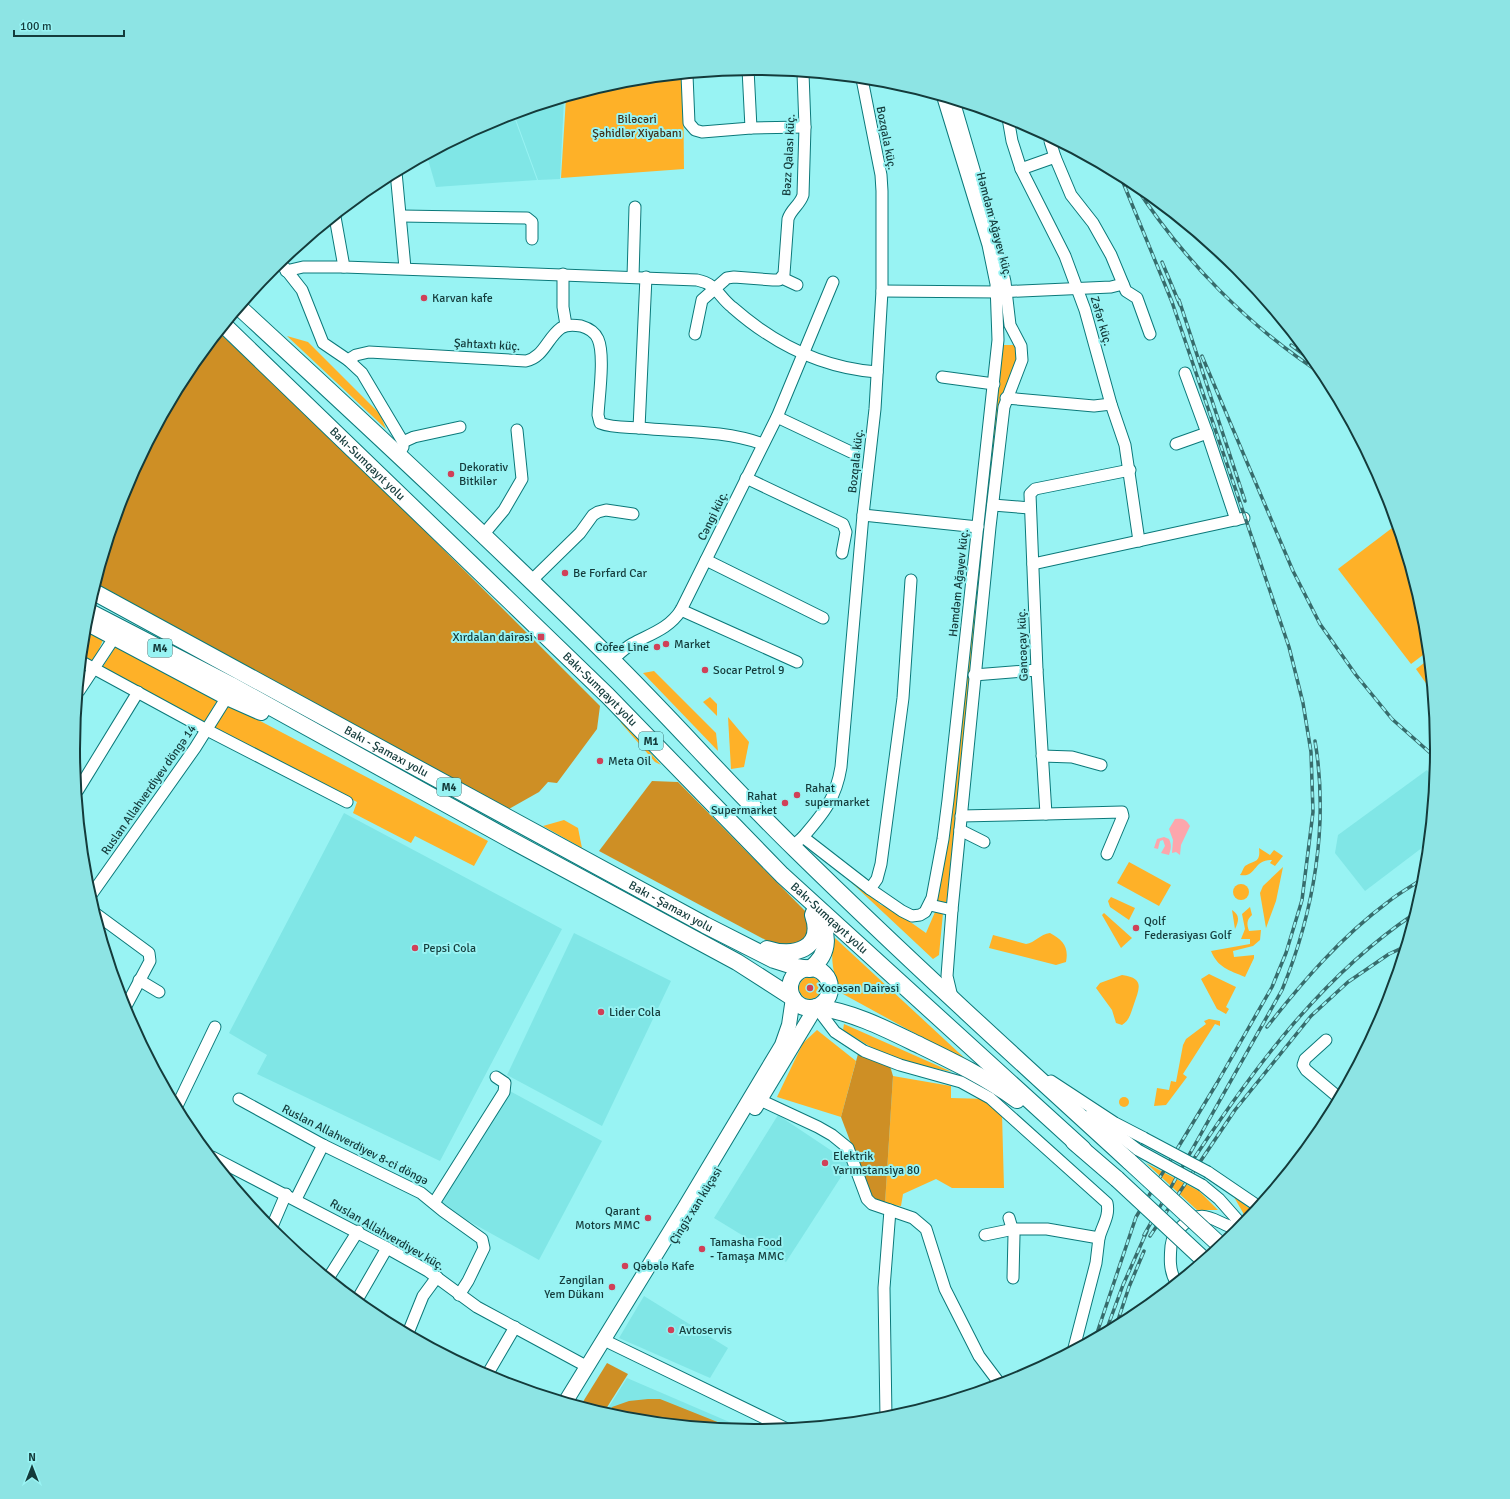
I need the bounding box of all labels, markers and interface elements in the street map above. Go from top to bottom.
scale bar [14,12,124,38]
text: 100 m [20,19,52,34]
street label: Bozqala küç. [872,105,900,171]
park label: Biləcəri Şəhidlər Xiyabanı [592,112,682,141]
street label: Bəzz Qalası küç. [779,114,799,196]
street label: Həmdəm Ağayev küç. [973,171,1015,279]
place label: Karvan kafe [432,291,493,306]
marker: Karvan kafe [419,293,429,303]
street label: Zəfər küç. [1087,294,1115,348]
street label: Şahtaxtı küç. [453,336,521,354]
street label: Bakı-Sumqayıt yolu [326,424,408,503]
street label: Bozqala küç. [845,428,867,494]
place label: Dekorativ Bitkilər [459,460,509,489]
marker: Dekorativ Bitkilər [446,469,456,479]
street label: Cəngi küç. [695,489,731,543]
street label: Həmdəm Ağayev küç. [946,528,972,638]
place label: Be Forfard Car [573,566,647,581]
marker: Be Forfard Car [560,568,570,578]
street label: Gəncəçay küç. [1014,608,1032,682]
place label: Xırdalan dairəsi [452,630,533,645]
marker: Xırdalan dairəsi [536,632,546,642]
place label: Market [674,637,710,652]
road number: M4 [148,639,172,657]
marker: Market [661,639,671,649]
place label: Cofee Line [595,640,649,655]
marker: Cofee Line [652,642,662,652]
street label: Bakı-Sumqayıt yolu [559,649,641,729]
place label: Socar Petrol 9 [713,663,784,678]
marker: Socar Petrol 9 [700,665,710,675]
street label: Ruslan Allahverdiyev döngə 14 [98,721,200,858]
street label: Bakı - Şamaxı yolu [342,722,431,780]
road number: M1 [639,732,663,750]
place label: Meta Oil [608,754,652,769]
marker: Meta Oil [595,756,605,766]
road number: M4 [437,778,461,796]
place label: Rahat supermarket [805,781,870,810]
place label: Rahat Supermarket [711,789,777,818]
marker: Rahat supermarket [792,790,802,800]
marker: Rahat Supermarket [780,798,790,808]
street label: Bakı - Şamaxı yolu [626,877,716,935]
street label: Bakı-Sumqayıt yolu [787,879,871,957]
place label: Qolf Federasiyası Golf [1144,914,1232,943]
marker: Qolf Federasiyası Golf [1131,923,1141,933]
place label: Pepsi Cola [423,941,476,956]
marker: Pepsi Cola [410,943,420,953]
place label: Xocəsən Dairəsi [818,981,899,996]
marker: Xocəsən Dairəsi [805,983,815,993]
place label: Lider Cola [609,1005,661,1020]
marker: Lider Cola [596,1007,606,1017]
street label: Ruslan Allahverdiyev 8-ci döngə [279,1101,431,1189]
place label: Elektrik Yarımstansiya 80 [833,1149,920,1178]
marker: Elektrik Yarımstansiya 80 [820,1158,830,1168]
street label: Çingiz xan küçəsi [666,1165,726,1247]
street label: Ruslan Allahverdiyev küç. [327,1196,447,1274]
place label: Qarant Motors MMC [575,1204,640,1233]
marker: Qarant Motors MMC [643,1213,653,1223]
place label: Tamasha Food - Tamaşa MMC [710,1235,784,1264]
marker: Tamasha Food - Tamaşa MMC [697,1244,707,1254]
place label: Qəbələ Kafe [633,1259,695,1274]
marker: Qəbələ Kafe [620,1261,630,1271]
place label: Zəngilan Yem Dükanı [544,1273,604,1302]
marker: Zəngilan Yem Dükanı [607,1282,617,1292]
place label: Avtoservis [679,1323,732,1338]
marker: Avtoservis [666,1325,676,1335]
north arrow [12,1447,52,1487]
text: N [28,1451,36,1464]

